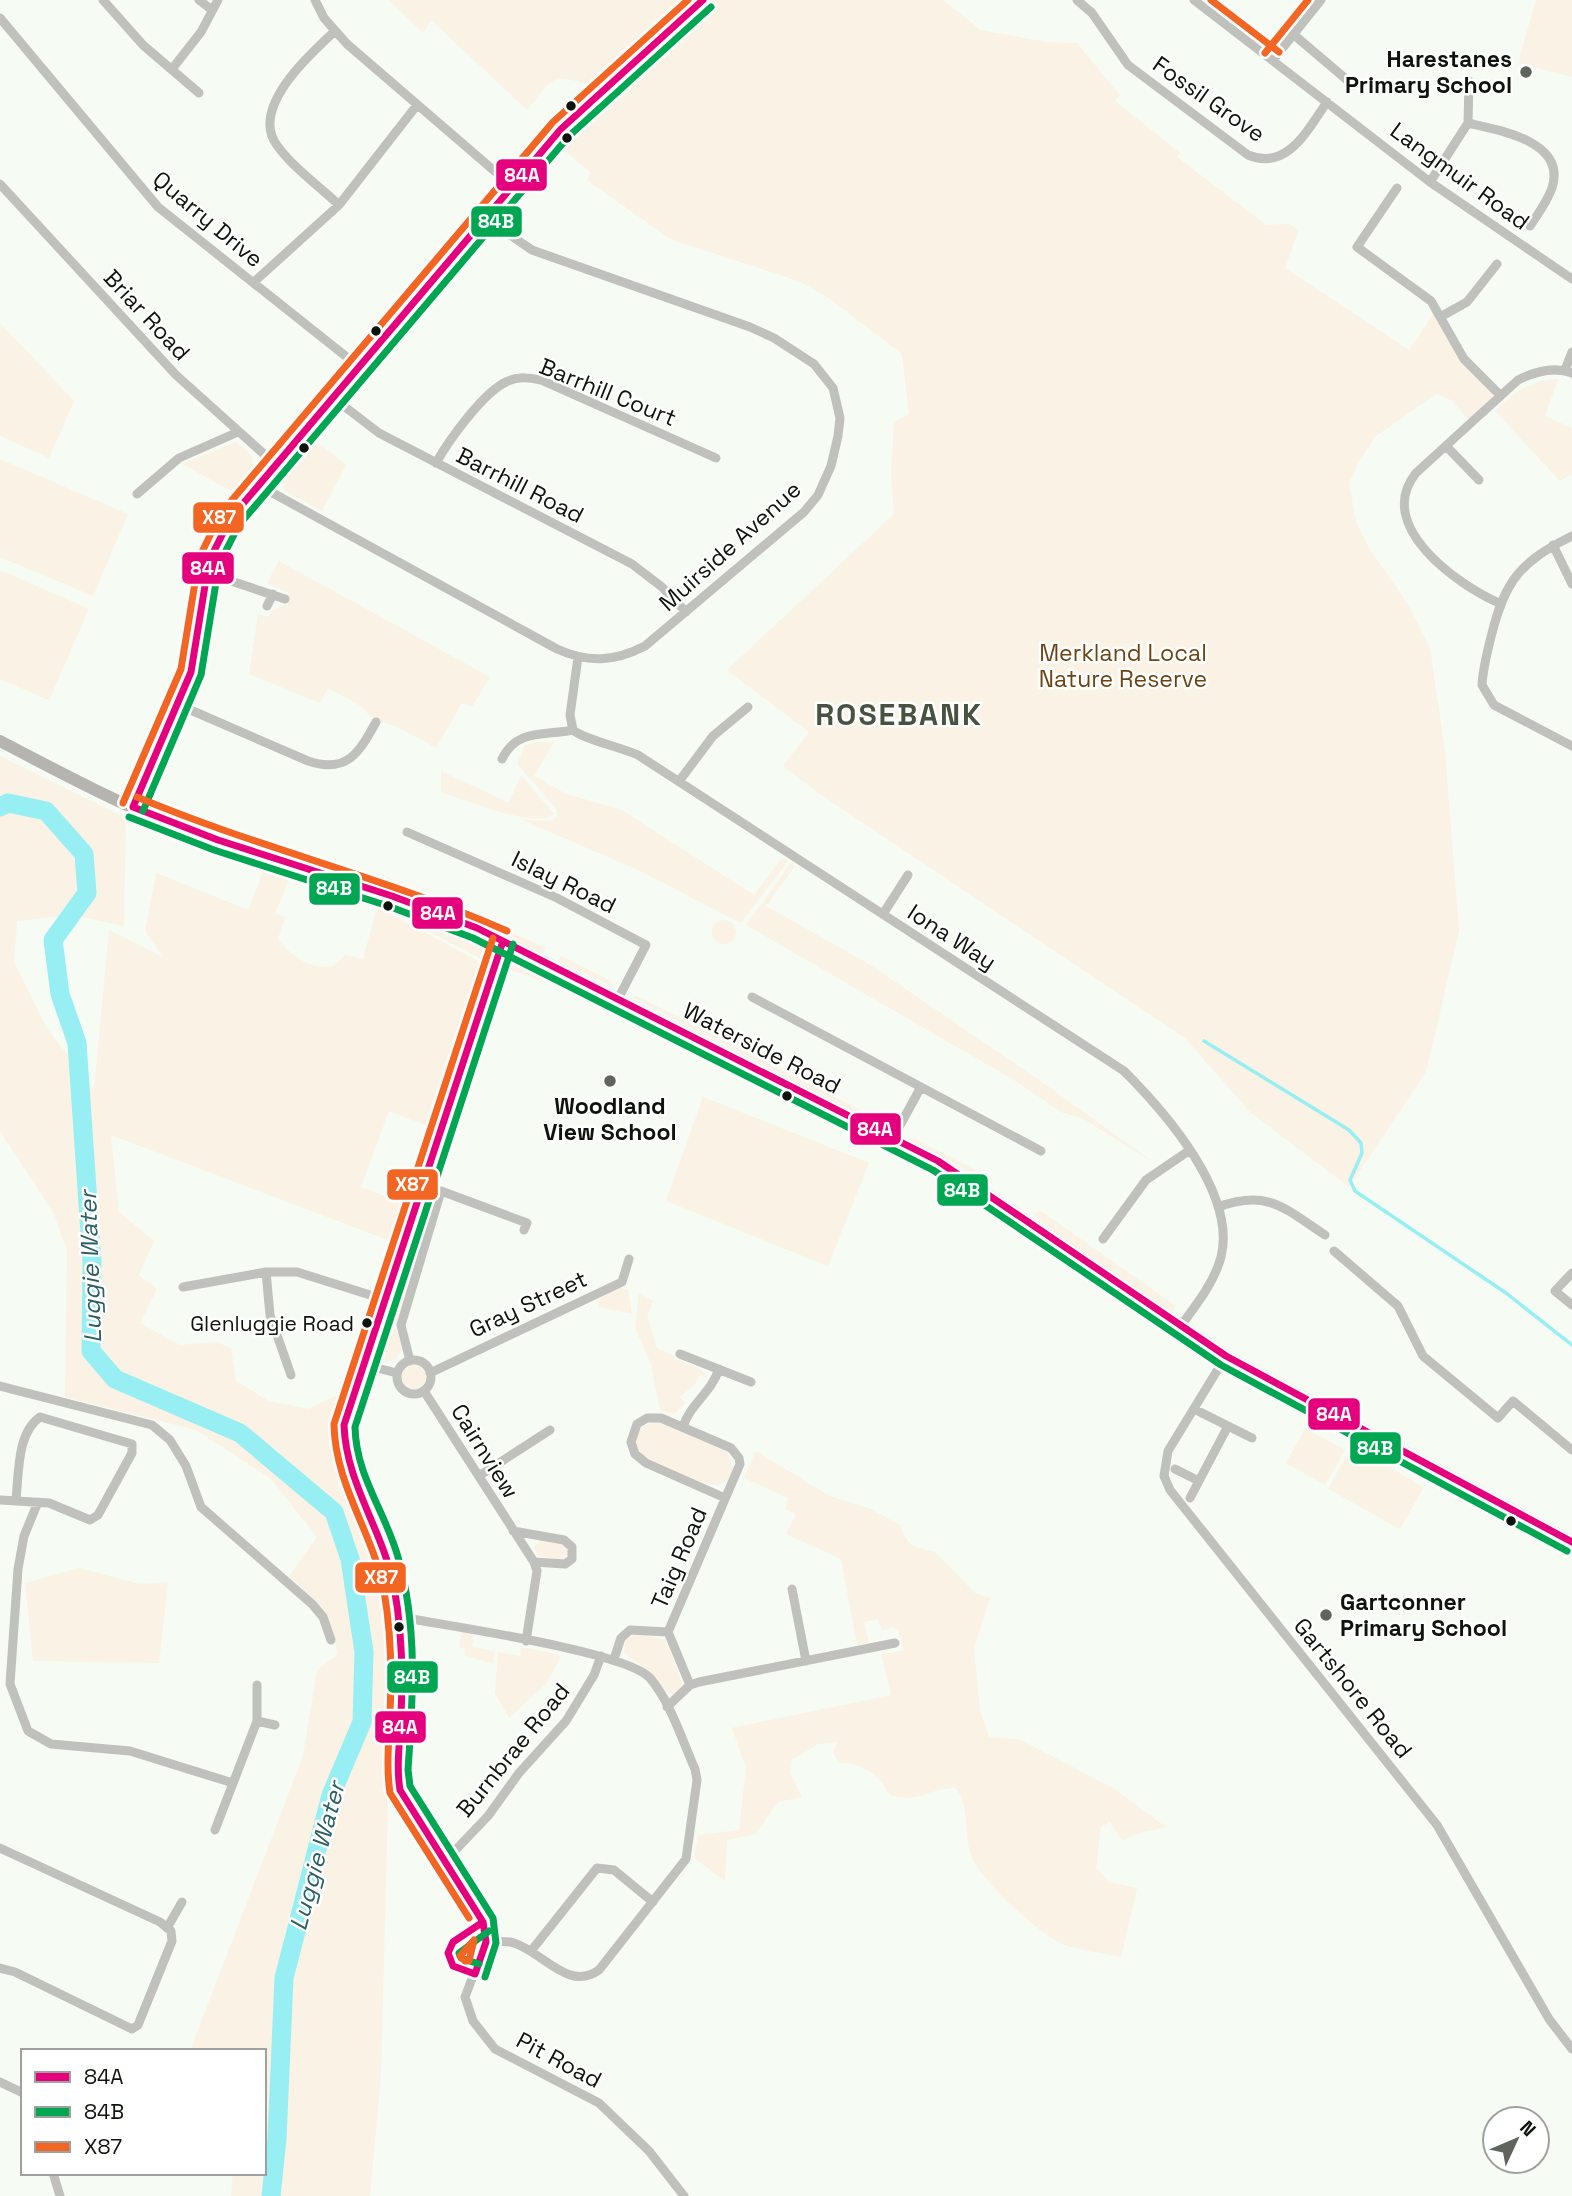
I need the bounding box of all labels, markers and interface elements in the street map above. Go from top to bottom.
place label: Harestanes Primary School [1345,44,1512,100]
street label: Fossil Grove [1147,49,1271,149]
marker: Harestanes Primary School [1518,64,1534,80]
unlabelled marker [564,99,578,113]
street label: Langmuir Road [1384,115,1536,237]
unlabelled marker [560,131,574,145]
line badge: 84A [495,158,548,192]
text: 84A [504,163,540,188]
street label: Quarry Drive [147,164,269,274]
line badge: 84B [470,205,523,238]
text: 84B [478,209,514,234]
street label: Briar Road [97,263,197,367]
unlabelled marker [369,324,383,338]
street label: Barrhill Court [535,351,681,433]
street label: Barrhill Road [451,440,589,530]
unlabelled marker [297,441,311,455]
street label: Muirside Avenue [653,474,807,618]
line badge: X87 [192,501,245,534]
text: X87 [202,505,236,530]
line badge: 84A [181,551,235,585]
text: 84A [190,556,226,581]
park label: Merkland Local Nature Reserve [1039,638,1207,694]
district label: ROSEBANK [815,695,983,734]
street label: Islay Road [507,844,621,920]
line badge: 84B [308,872,361,906]
text: 84B [316,876,352,901]
line badge: 84A [411,896,464,930]
street label: Iona Way [902,897,1002,977]
unlabelled marker [381,899,395,913]
text: 84A [420,901,456,926]
street label: Waterside Road [678,995,846,1101]
marker: Woodland View School [602,1073,618,1089]
unlabelled marker [780,1089,794,1103]
place label: Woodland View School [543,1091,677,1147]
line badge: 84A [849,1112,902,1146]
text: 84A [857,1117,893,1142]
line badge: X87 [386,1168,439,1201]
text: X87 [395,1172,429,1197]
line badge: 84B [936,1173,989,1207]
text: 84B [944,1178,980,1203]
water label: Luggie Water [72,1187,108,1344]
street label: Gray Street [464,1264,592,1344]
place label: Glenluggie Road [190,1310,354,1337]
marker: Glenluggie Road [360,1316,374,1330]
line badge: 84A [1307,1397,1361,1431]
street label: Cairnview [444,1398,526,1504]
text: 84A [1316,1402,1352,1427]
line badge: 84B [1349,1431,1402,1465]
text: 84B [1357,1436,1393,1461]
street label: Taig Road [644,1503,714,1613]
unlabelled marker [1504,1514,1518,1528]
line badge: X87 [354,1561,407,1594]
text: X87 [364,1565,398,1590]
place label: Gartconner Primary School [1340,1587,1507,1643]
marker: Gartconner Primary School [1318,1607,1334,1623]
street label: Gartshore Road [1287,1612,1419,1764]
unlabelled marker [392,1620,406,1634]
line badge: 84B [386,1660,439,1694]
text: 84B [394,1665,430,1690]
street label: Burnbrae Road [450,1677,576,1823]
line badge: 84A [374,1710,427,1744]
text: 84A [382,1715,418,1740]
water label: Luggie Water [282,1776,352,1934]
street label: Pit Road [511,2025,607,2095]
legend [21,2049,266,2175]
text: 84A [84,2063,123,2090]
text: 84B [84,2098,124,2125]
north arrow [1481,2105,1551,2175]
text: N [1514,2115,1541,2142]
text: X87 [84,2133,122,2160]

